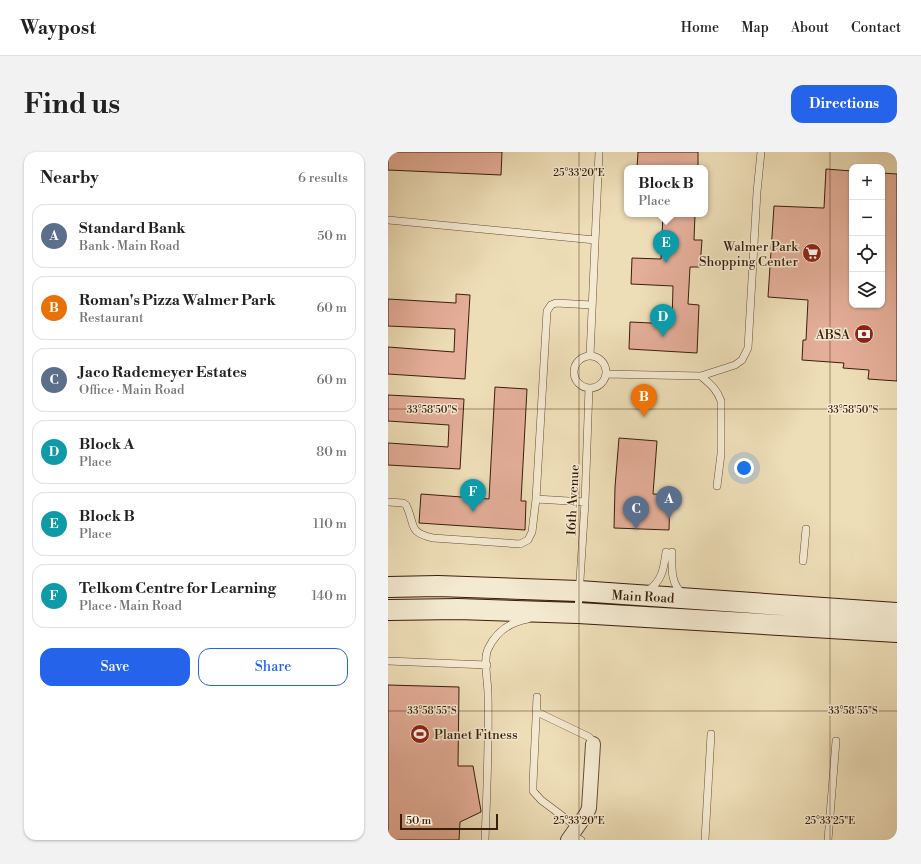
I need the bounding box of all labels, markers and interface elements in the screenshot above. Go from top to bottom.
text: Waypost [20,16,96,40]
text: Home [681,19,719,37]
text: Map [741,19,769,37]
text: About [791,19,829,37]
text: Contact [851,19,901,37]
button: Directions [791,85,897,123]
text: Find us [24,87,120,122]
map controls [849,164,885,308]
button: + [849,164,885,200]
popup [624,165,708,217]
text: Nearby [40,167,99,189]
text: 25°33'20"E [553,167,605,179]
text: 6 results [298,170,348,186]
text: Block B [638,174,694,193]
text: Place [638,193,671,209]
button: − [849,200,885,236]
text: Standard Bank [79,219,186,238]
text: A [49,228,59,244]
text: 50 m [317,228,347,244]
pin: E [653,230,679,263]
button: locate [849,236,885,272]
text: Bank · Main Road [79,238,180,254]
place label: Walmer Park Shopping Center [699,239,799,270]
supermarket icon: Walmer Park Shopping Center [801,242,823,264]
button: layers [849,272,885,308]
text: Roman's Pizza Walmer Park [79,291,276,310]
text: B [49,300,59,316]
text: 60 m [316,300,347,316]
pin: D [650,304,676,337]
text: Restaurant [79,310,144,326]
bank icon: ABSA [853,323,875,345]
place label: ABSA [815,327,851,343]
text: Jaco Rademeyer Estates [79,363,247,382]
text: C [49,372,59,388]
text: 60 m [316,372,347,388]
text: Office · Main Road [79,382,184,398]
pin: B [631,384,657,417]
text: 33°58'50"S [407,404,457,416]
text: 33°58'50"S [828,404,878,416]
text: Block A [79,435,134,454]
text: D [49,444,59,460]
text: 80 m [316,444,347,460]
text: Place [79,454,111,470]
your location [734,458,754,478]
street label: 16th Avenue [563,464,583,536]
pin: F [460,479,486,512]
pin: A [656,486,682,519]
pin: C [623,496,649,529]
text: Block B [79,507,135,526]
text: E [49,516,59,532]
text: 110 m [313,516,347,532]
text: Place [79,526,111,542]
text: Telkom Centre for Learning [79,579,276,598]
street label: Main Road [611,587,675,607]
text: F [49,588,59,604]
text: 140 m [311,588,347,604]
text: Place · Main Road [79,598,182,614]
button: Save [40,648,190,686]
button: Share [198,648,348,686]
text: 33°58'55"S [407,705,457,717]
text: 33°58'55"S [828,705,878,717]
sports icon: Planet Fitness [409,723,431,745]
place label: Planet Fitness [434,727,518,743]
scale bar [400,812,498,831]
text: 50 m [406,814,431,828]
text: 25°33'20"E [553,815,605,827]
text: 25°33'25"E [805,815,855,827]

